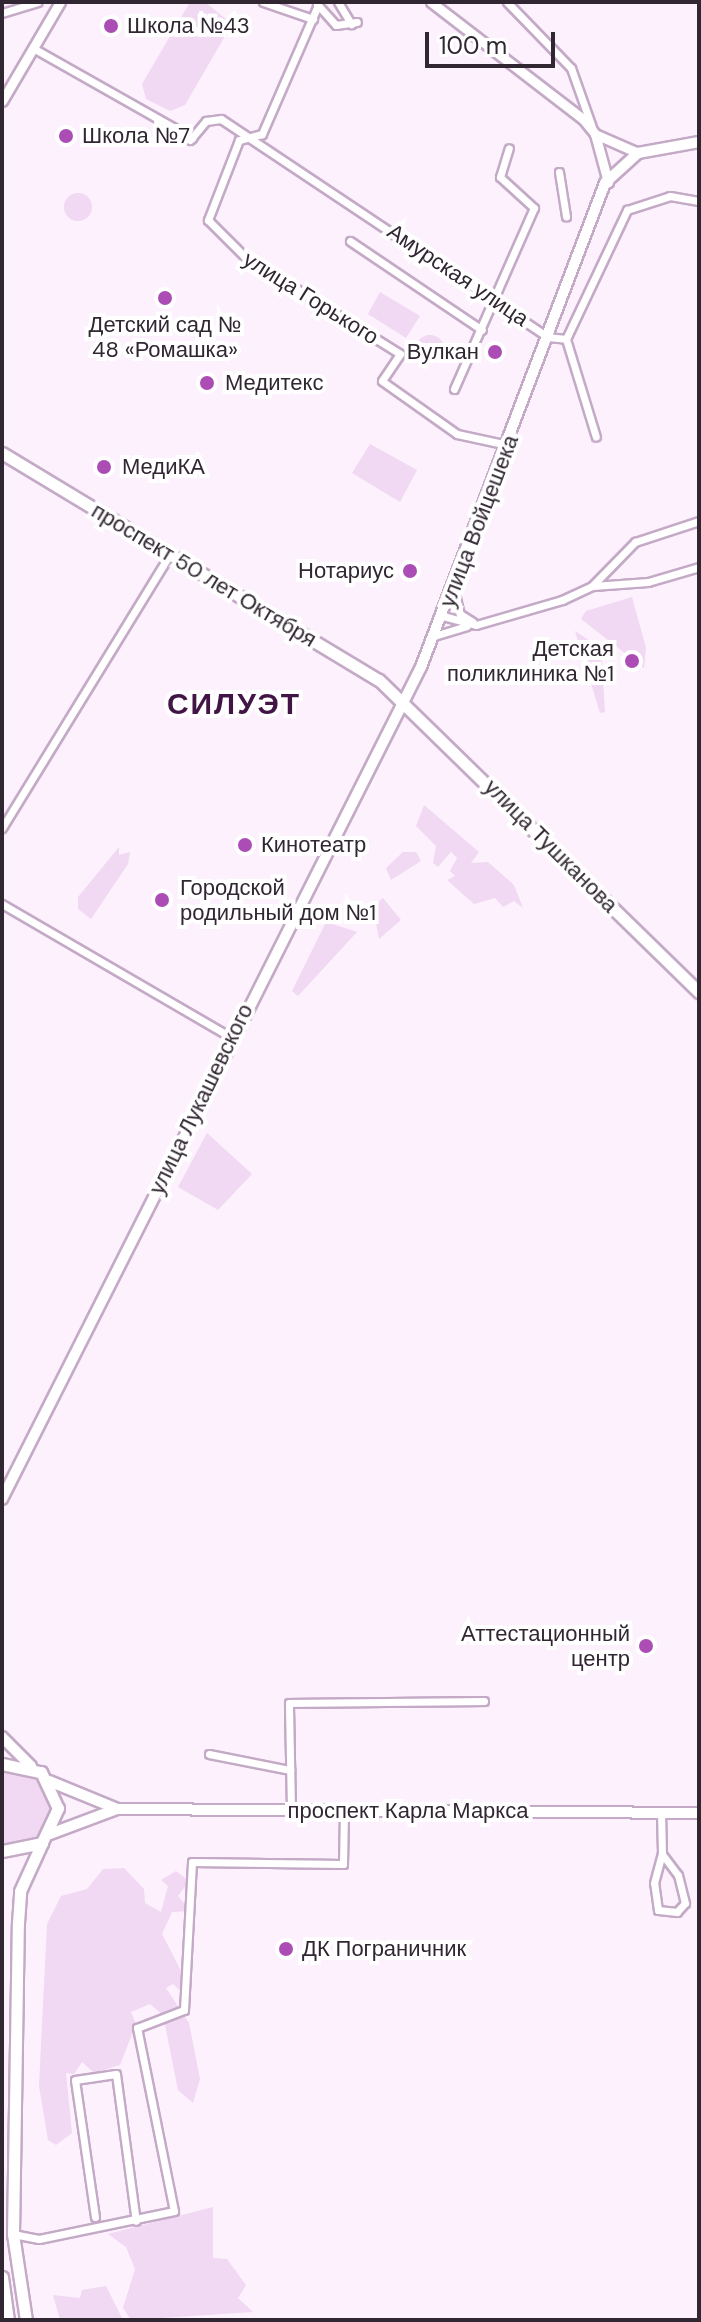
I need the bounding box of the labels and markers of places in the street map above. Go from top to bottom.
place label: Школа №43 [127,13,250,39]
marker: Школа №43 [102,17,120,35]
place label: Школа №7 [82,123,190,149]
marker: Школа №7 [57,127,75,145]
marker: Детский сад № 48 «Ромашка» [156,289,174,307]
place label: Детский сад № 48 «Ромашка» [89,311,241,362]
place label: Вулкан [407,339,479,365]
marker: Вулкан [486,343,504,361]
place label: Медитекс [225,370,323,396]
marker: Медитекс [196,372,218,394]
place label: МедиКА [122,454,205,480]
marker: МедиКА [93,456,115,478]
place label: Нотариус [298,558,394,584]
marker: Нотариус [401,562,419,580]
place label: Детская поликлиника №1 [447,635,614,686]
marker: Детская поликлиника №1 [621,650,643,672]
place label: Кинотеатр [261,832,366,858]
marker: Кинотеатр [236,836,254,854]
place label: Городской родильный дом №1 [180,874,376,926]
marker: Городской родильный дом №1 [151,889,173,911]
place label: Аттестационный центр [461,1620,630,1672]
marker: Аттестационный центр [637,1637,655,1655]
place label: ДК Пограничник [302,1936,466,1962]
marker: ДК Пограничник [277,1940,295,1958]

